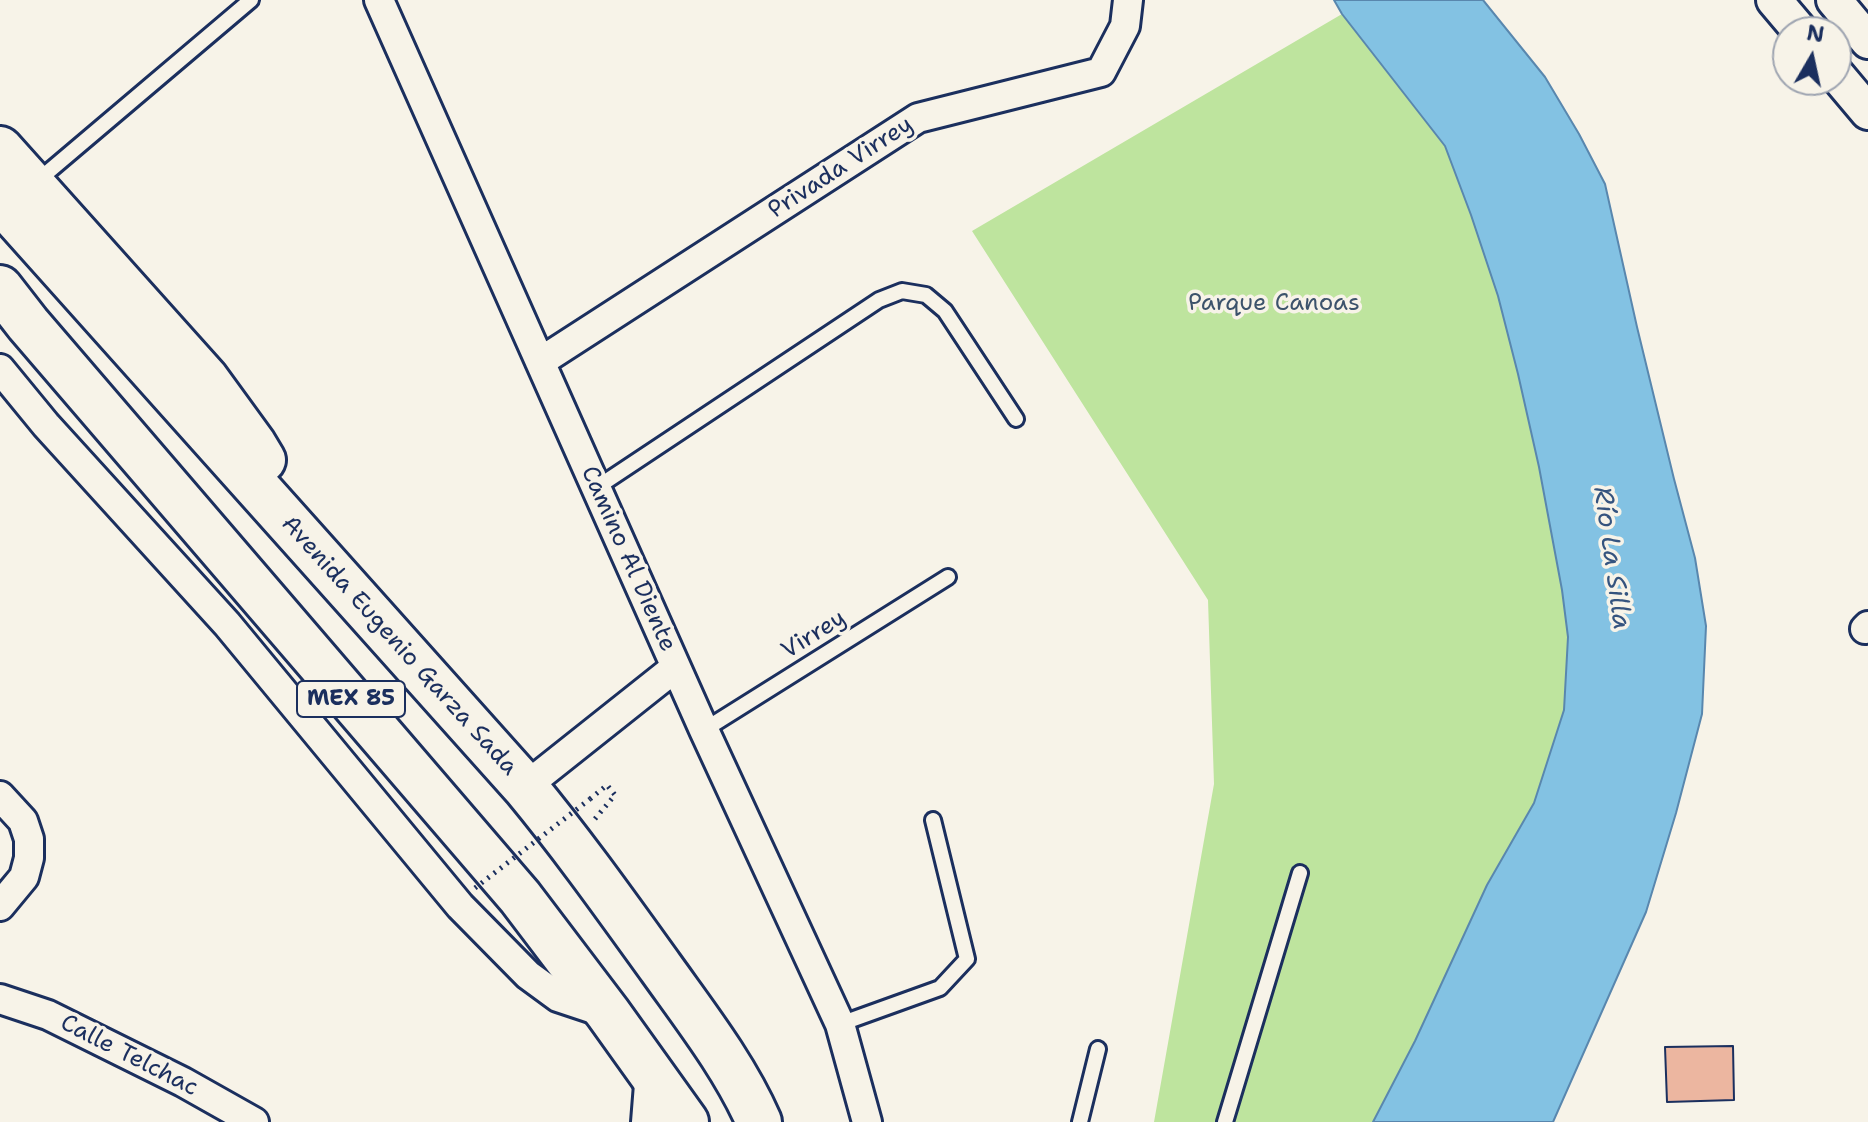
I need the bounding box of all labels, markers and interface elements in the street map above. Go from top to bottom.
north arrow [1772,16,1852,96]
text: N [1805,18,1826,49]
street label: Privada Virrey [763,111,919,225]
park label: Parque Canoas [1188,290,1360,318]
street label: Camino Al Diente [574,462,682,656]
water label: Río La Silla [1586,485,1636,631]
street label: Avenida Eugenio Garza Sada [275,510,523,782]
street label: Virrey [777,604,851,666]
road number: MEX 85 [297,681,405,717]
street label: Calle Telchac [55,1009,203,1103]

